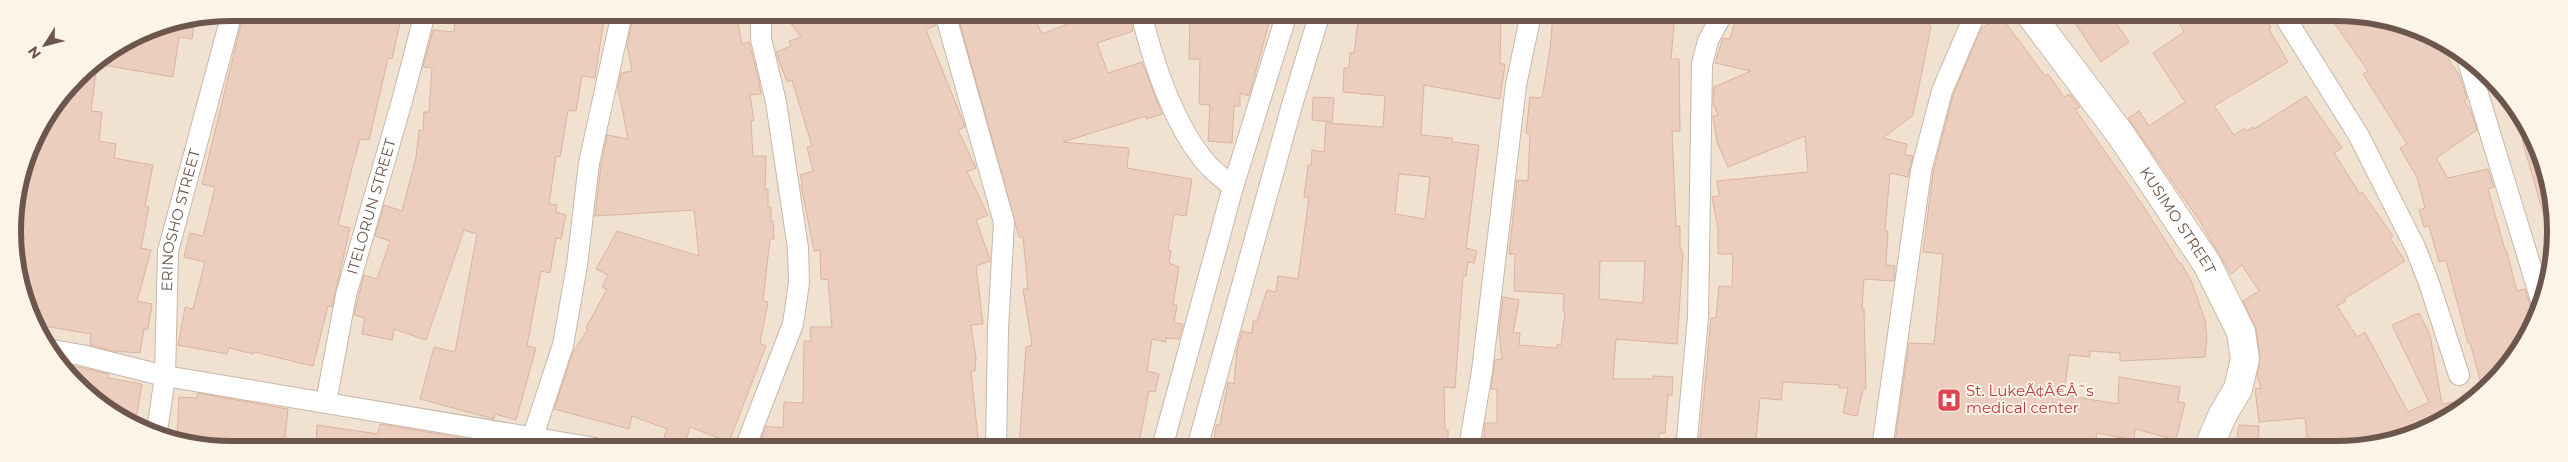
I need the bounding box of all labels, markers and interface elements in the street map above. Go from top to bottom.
north arrow [20,20,70,70]
text: N [24,43,45,63]
street label: ITELORUN STREET [342,136,400,277]
street label: ERINOSHO STREET [157,147,204,292]
street label: KUSIMO STREET [2136,163,2220,277]
place label: St. LukeÃ¢Â€Â˜s medical center [1966,381,2094,417]
hospital icon: St. LukeÃ¢Â€Â˜s medical center [1936,387,1962,413]

